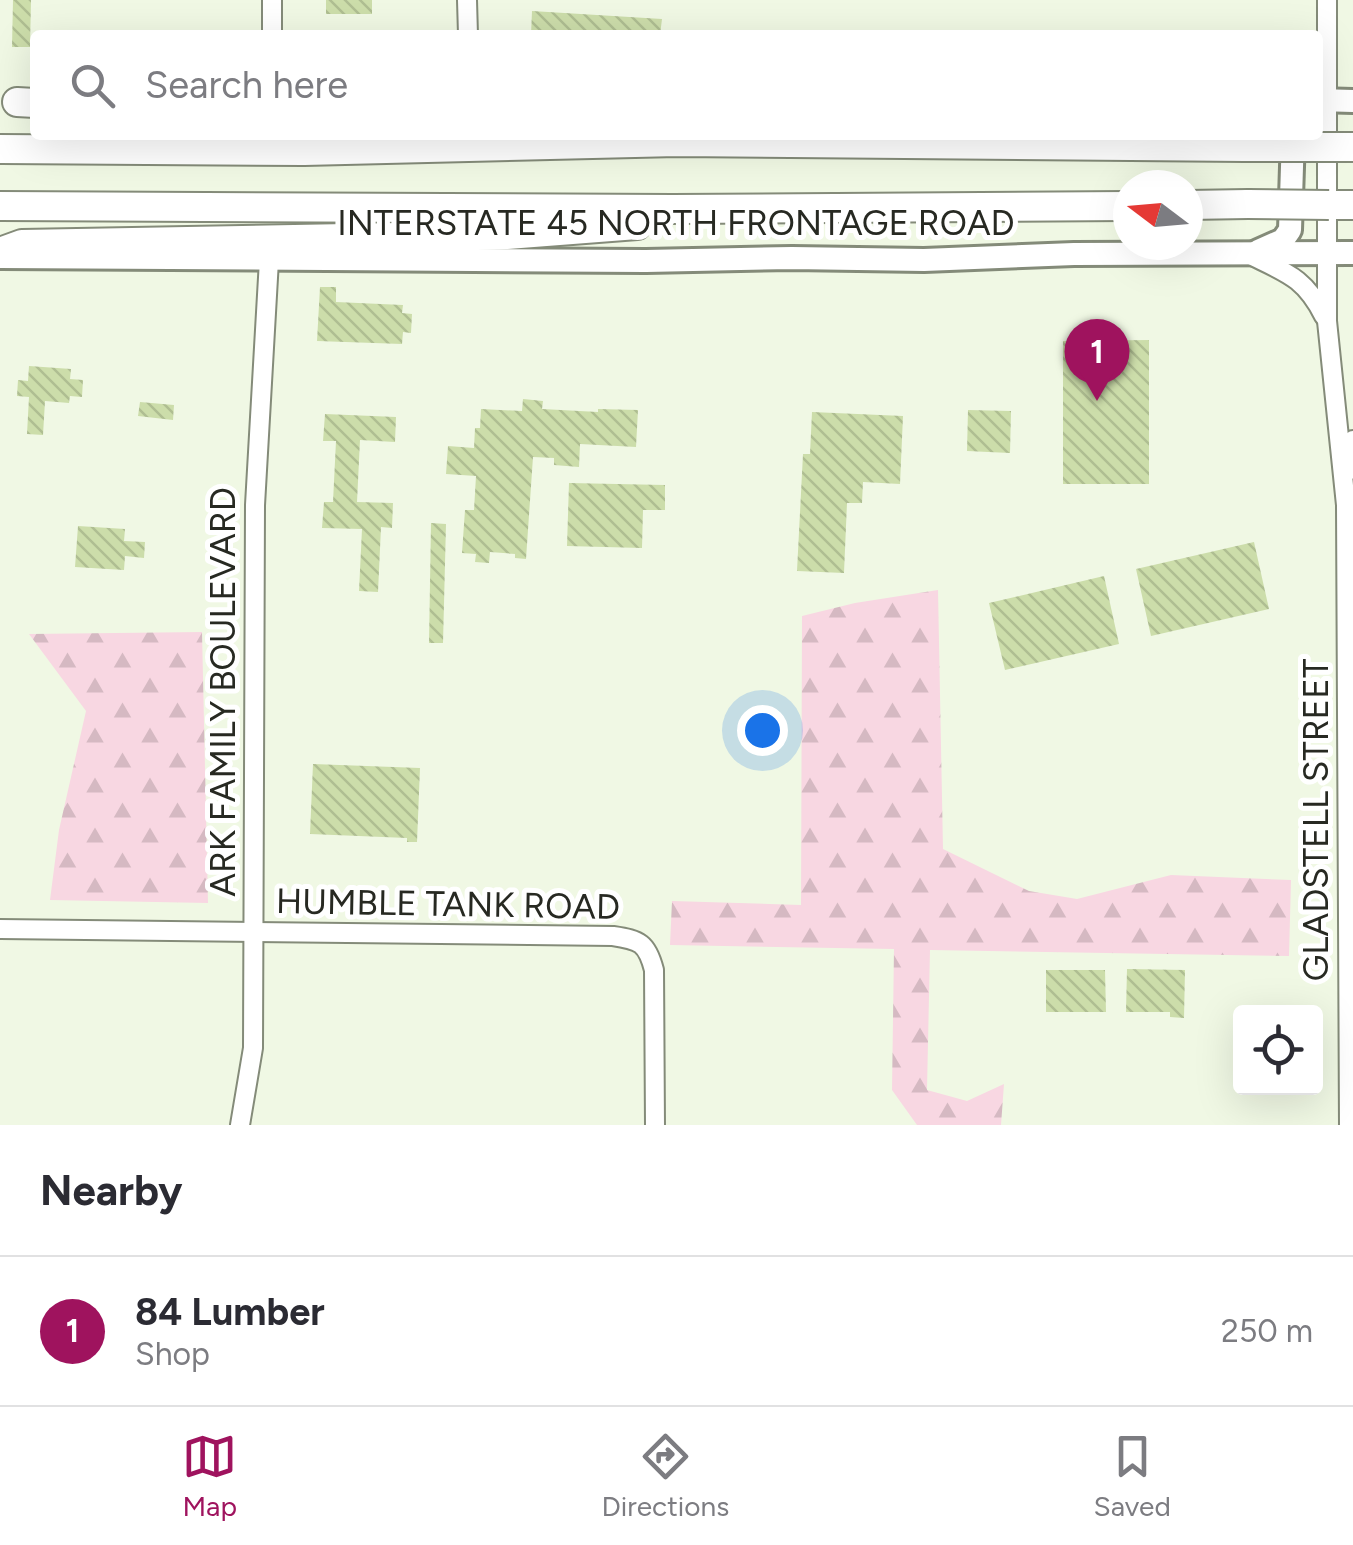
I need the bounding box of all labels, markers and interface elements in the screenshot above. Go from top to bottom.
search box [30,30,1323,140]
icon: search [65,58,120,113]
text: Search here [145,62,348,108]
north arrow [1113,170,1203,260]
street label: INTERSTATE 45 NORTH FRONTAGE ROAD [337,202,1015,244]
pin: 1 [1064,318,1130,401]
street label: ARK FAMILY BOULEVARD [202,487,244,897]
street label: GLADSTELL STREET [1295,659,1337,981]
your location [737,705,788,756]
street label: HUMBLE TANK ROAD [276,880,620,928]
map controls [1233,1005,1323,1095]
button: locate [1233,1005,1323,1095]
text: Nearby [40,1165,182,1216]
text: 84 Lumber [135,1289,325,1335]
text: 1 [66,1312,79,1350]
text: 250 m [1221,1312,1313,1350]
text: Shop [135,1335,210,1373]
tab: Map [182,1429,237,1523]
tab: Directions [602,1429,729,1523]
tab: Saved [1094,1429,1171,1523]

